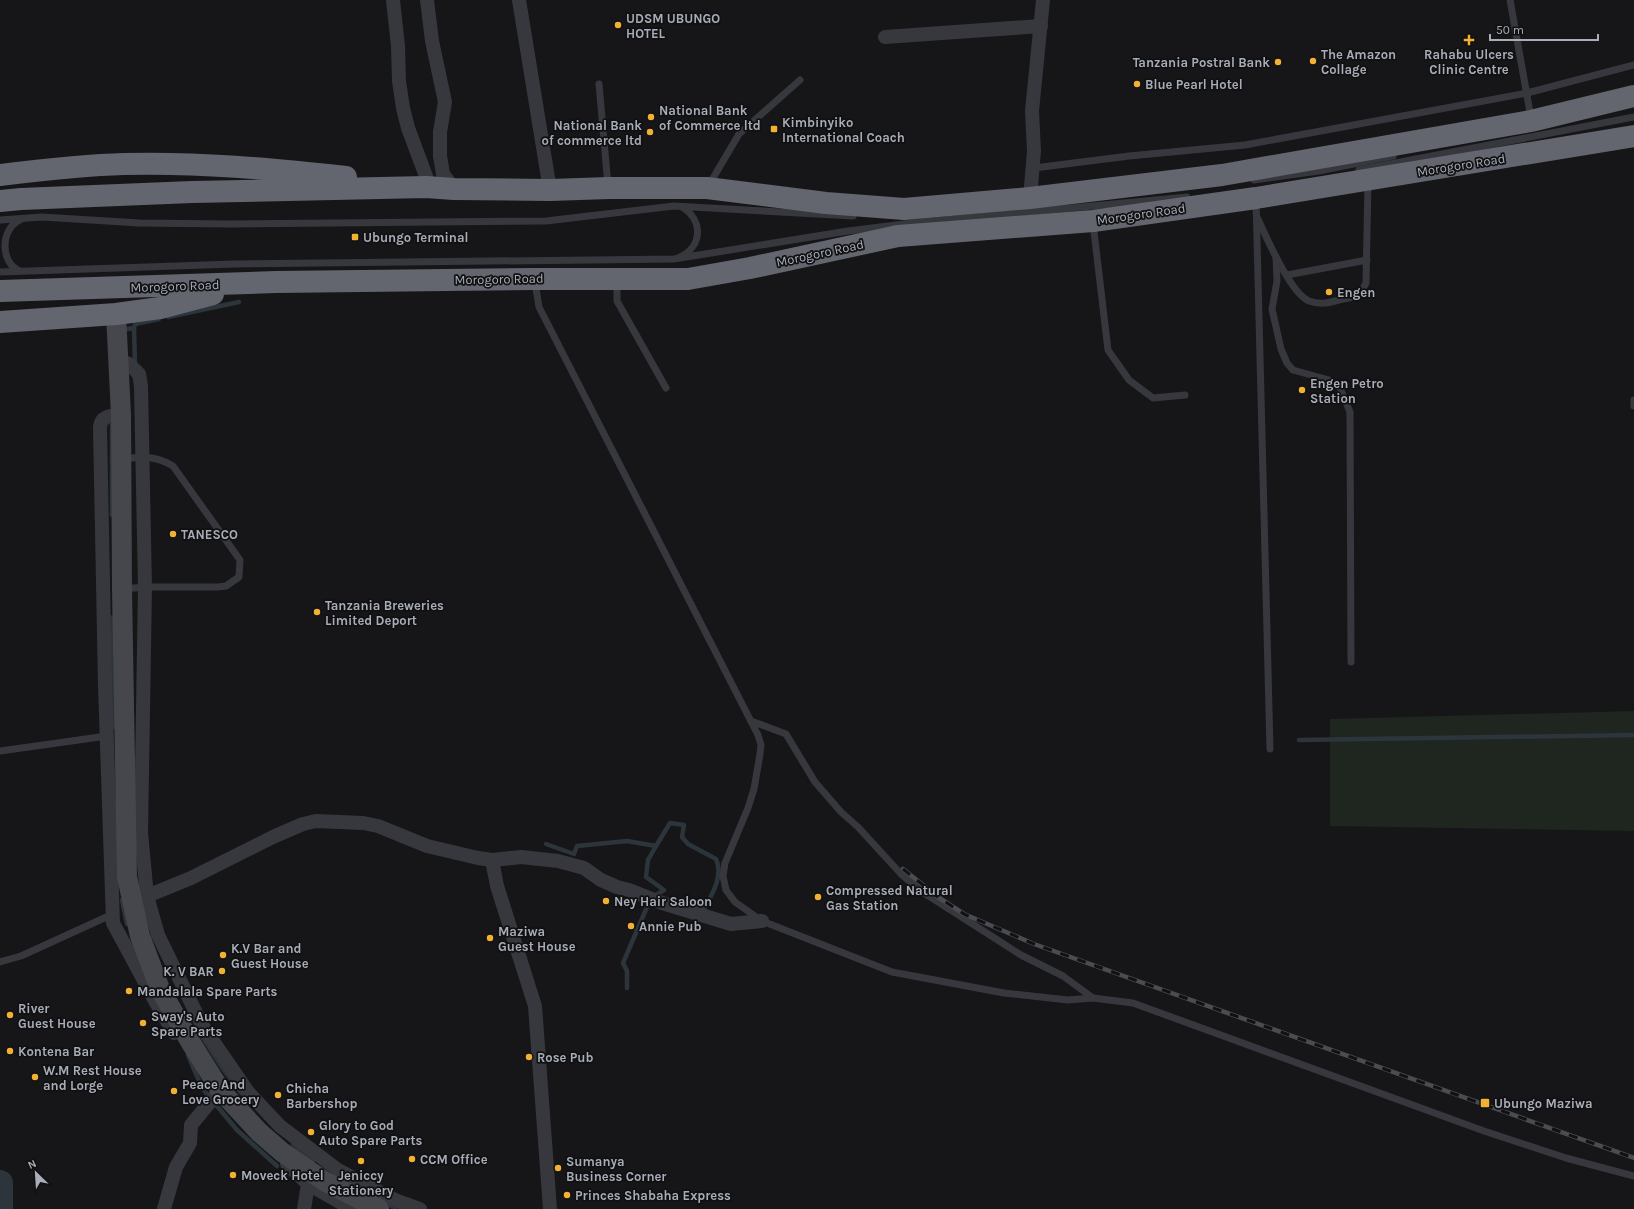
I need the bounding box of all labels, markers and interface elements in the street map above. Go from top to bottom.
place label: UDSM UBUNGO HOTEL [626,11,720,41]
scale bar [1490,16,1598,42]
marker: UDSM UBUNGO HOTEL [613,20,623,30]
text: 50 m [1496,23,1524,37]
marker: Rahabu Ulcers Clinic Centre [1464,35,1474,45]
place label: The Amazon Collage [1321,47,1396,77]
place label: Rahabu Ulcers Clinic Centre [1424,47,1514,77]
place label: Tanzania Postral Bank [1133,55,1270,70]
marker: The Amazon Collage [1308,56,1318,66]
marker: Tanzania Postral Bank [1273,57,1283,67]
place label: Blue Pearl Hotel [1145,77,1243,92]
marker: Blue Pearl Hotel [1132,79,1142,89]
place label: National Bank of Commerce ltd [659,103,761,133]
marker: National Bank of Commerce ltd [646,112,656,122]
place label: Kimbinyiko International Coach [782,115,905,145]
place label: National Bank of commerce ltd [542,118,642,148]
marker: Kimbinyiko International Coach [769,124,779,134]
marker: National Bank of commerce ltd [645,127,655,137]
street label: Morogoro Road [1416,151,1506,179]
street label: Morogoro Road [1096,200,1186,228]
place label: Ubungo Terminal [363,230,469,245]
marker: Ubungo Terminal [350,232,360,242]
street label: Morogoro Road [775,236,865,270]
street label: Morogoro Road [454,271,544,287]
street label: Morogoro Road [130,277,220,295]
place label: Engen [1337,285,1375,300]
marker: Engen [1324,287,1334,297]
place label: Engen Petro Station [1310,376,1384,406]
marker: Engen Petro Station [1297,385,1307,395]
place label: TANESCO [181,527,238,542]
marker: TANESCO [168,529,178,539]
place label: Tanzania Breweries Limited Deport [325,598,444,628]
marker: Tanzania Breweries Limited Deport [312,607,322,617]
place label: Compressed Natural Gas Station [826,883,953,913]
marker: Compressed Natural Gas Station [813,892,823,902]
place label: Ney Hair Saloon [614,894,712,909]
marker: Ney Hair Saloon [601,896,611,906]
place label: Annie Pub [639,919,701,934]
marker: Annie Pub [626,921,636,931]
place label: Maziwa Guest House [498,924,576,954]
marker: Maziwa Guest House [485,933,495,943]
place label: K.V Bar and Guest House [231,941,309,971]
marker: K.V Bar and Guest House [218,950,228,960]
place label: K. V BAR [163,964,214,979]
marker: K. V BAR [217,966,227,976]
place label: Mandalala Spare Parts [137,984,278,999]
marker: Mandalala Spare Parts [124,986,134,996]
place label: River Guest House [18,1001,96,1031]
place label: Sway's Auto Spare Parts [151,1009,225,1039]
marker: River Guest House [5,1010,15,1020]
marker: Sway's Auto Spare Parts [138,1018,148,1028]
place label: Kontena Bar [18,1044,95,1059]
marker: Kontena Bar [5,1046,15,1056]
place label: Rose Pub [537,1050,593,1065]
marker: Rose Pub [524,1052,534,1062]
place label: W.M Rest House and Lorge [43,1063,142,1093]
marker: W.M Rest House and Lorge [30,1072,40,1082]
place label: Peace And Love Grocery [182,1077,260,1107]
place label: Chicha Barbershop [286,1081,357,1111]
marker: Peace And Love Grocery [169,1086,179,1096]
marker: Chicha Barbershop [273,1090,283,1100]
place label: Ubungo Maziwa [1494,1096,1593,1111]
marker: Ubungo Maziwa [1479,1097,1491,1109]
place label: Glory to God Auto Spare Parts [319,1118,423,1148]
marker: Glory to God Auto Spare Parts [306,1127,316,1137]
place label: CCM Office [420,1152,488,1167]
north arrow [16,1153,56,1193]
marker: CCM Office [407,1154,417,1164]
place label: Sumanya Business Corner [566,1154,667,1184]
marker: Jeniccy Stationery [356,1156,366,1166]
text: N [26,1157,38,1172]
marker: Sumanya Business Corner [553,1163,563,1173]
place label: Moveck Hotel [241,1168,324,1183]
place label: Jeniccy Stationery [329,1168,394,1198]
marker: Moveck Hotel [228,1170,238,1180]
place label: Princes Shabaha Express [575,1188,731,1203]
marker: Princes Shabaha Express [562,1190,572,1200]

